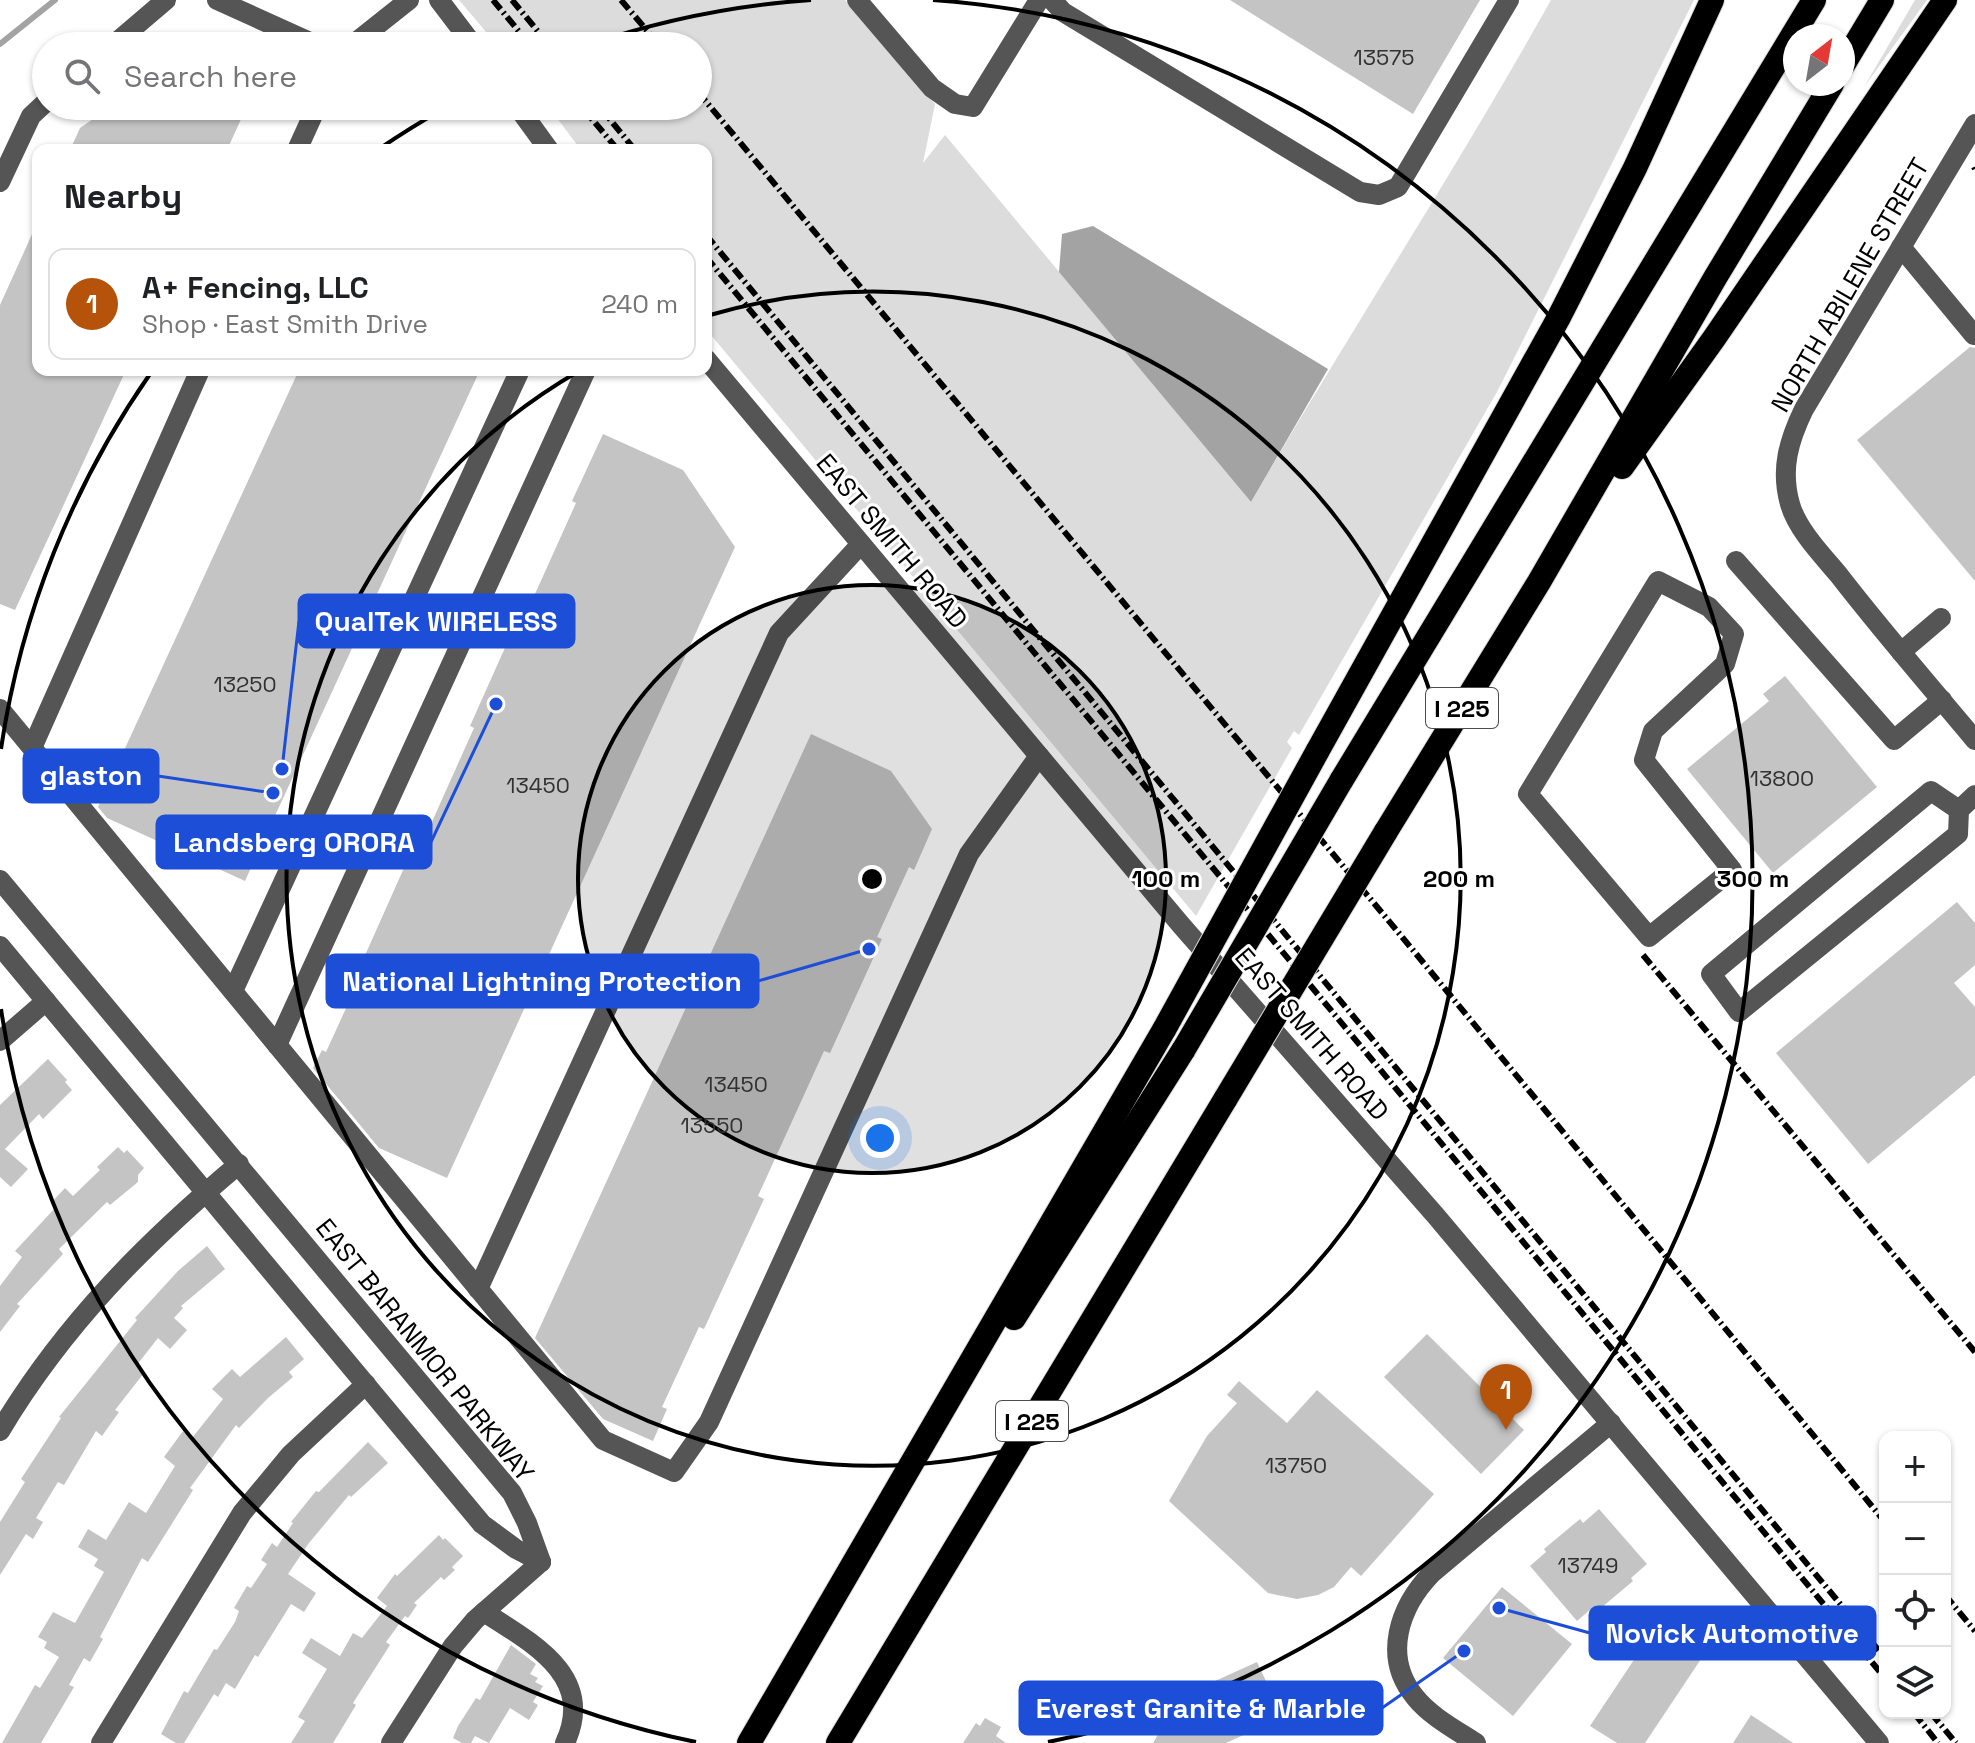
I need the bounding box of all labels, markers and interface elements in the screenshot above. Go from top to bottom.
north arrow [1783,24,1855,96]
search box [32,32,712,120]
house number: 13575 [1354,43,1414,71]
icon: search [60,54,104,98]
text: Search here [124,57,297,96]
street label: NORTH ABILENE STREET [1763,152,1937,418]
text: Nearby [64,175,182,218]
text: A+ Fencing, LLC [142,268,369,307]
text: 1 [86,287,98,321]
text: 240 m [601,287,678,321]
text: Shop · East Smith Drive [142,307,428,341]
street label: EAST SMITH ROAD [809,446,975,636]
callout: QualTek WIRELESS [299,595,574,647]
text: QualTek WIRELESS [315,603,557,639]
house number: 13250 [213,670,277,698]
road number: I 225 [1426,688,1498,728]
callout: glaston [24,750,158,802]
text: glaston [40,757,142,793]
house number: 13800 [1750,764,1814,792]
house number: 13450 [506,771,570,799]
callout: Landsberg ORORA [157,816,431,868]
text: Landsberg ORORA [173,824,415,860]
text: 100 m [1132,863,1200,894]
text: 200 m [1423,863,1495,894]
text: 300 m [1717,863,1789,894]
centre of rings [858,865,886,893]
street label: EAST SMITH ROAD [1228,940,1396,1128]
callout: National Lightning Protection [327,955,758,1007]
text: National Lightning Protection [342,963,742,999]
house number: 13450 [704,1070,768,1098]
house number: 13550 [681,1111,743,1139]
your location [860,1118,900,1158]
street label: EAST BARANMOR PARKWAY [308,1211,542,1489]
pin: 1 [1480,1364,1532,1430]
road number: I 225 [996,1401,1068,1441]
map controls [1879,1431,1951,1719]
button: + [1879,1431,1951,1503]
house number: 13750 [1265,1451,1327,1479]
button: − [1879,1503,1951,1575]
house number: 13749 [1558,1551,1618,1579]
button: locate [1879,1575,1951,1647]
callout: Novick Automotive [1590,1607,1875,1659]
text: Novick Automotive [1605,1615,1859,1651]
button: layers [1879,1647,1951,1719]
callout: Everest Granite & Marble [1020,1682,1382,1734]
text: Everest Granite & Marble [1036,1690,1366,1726]

